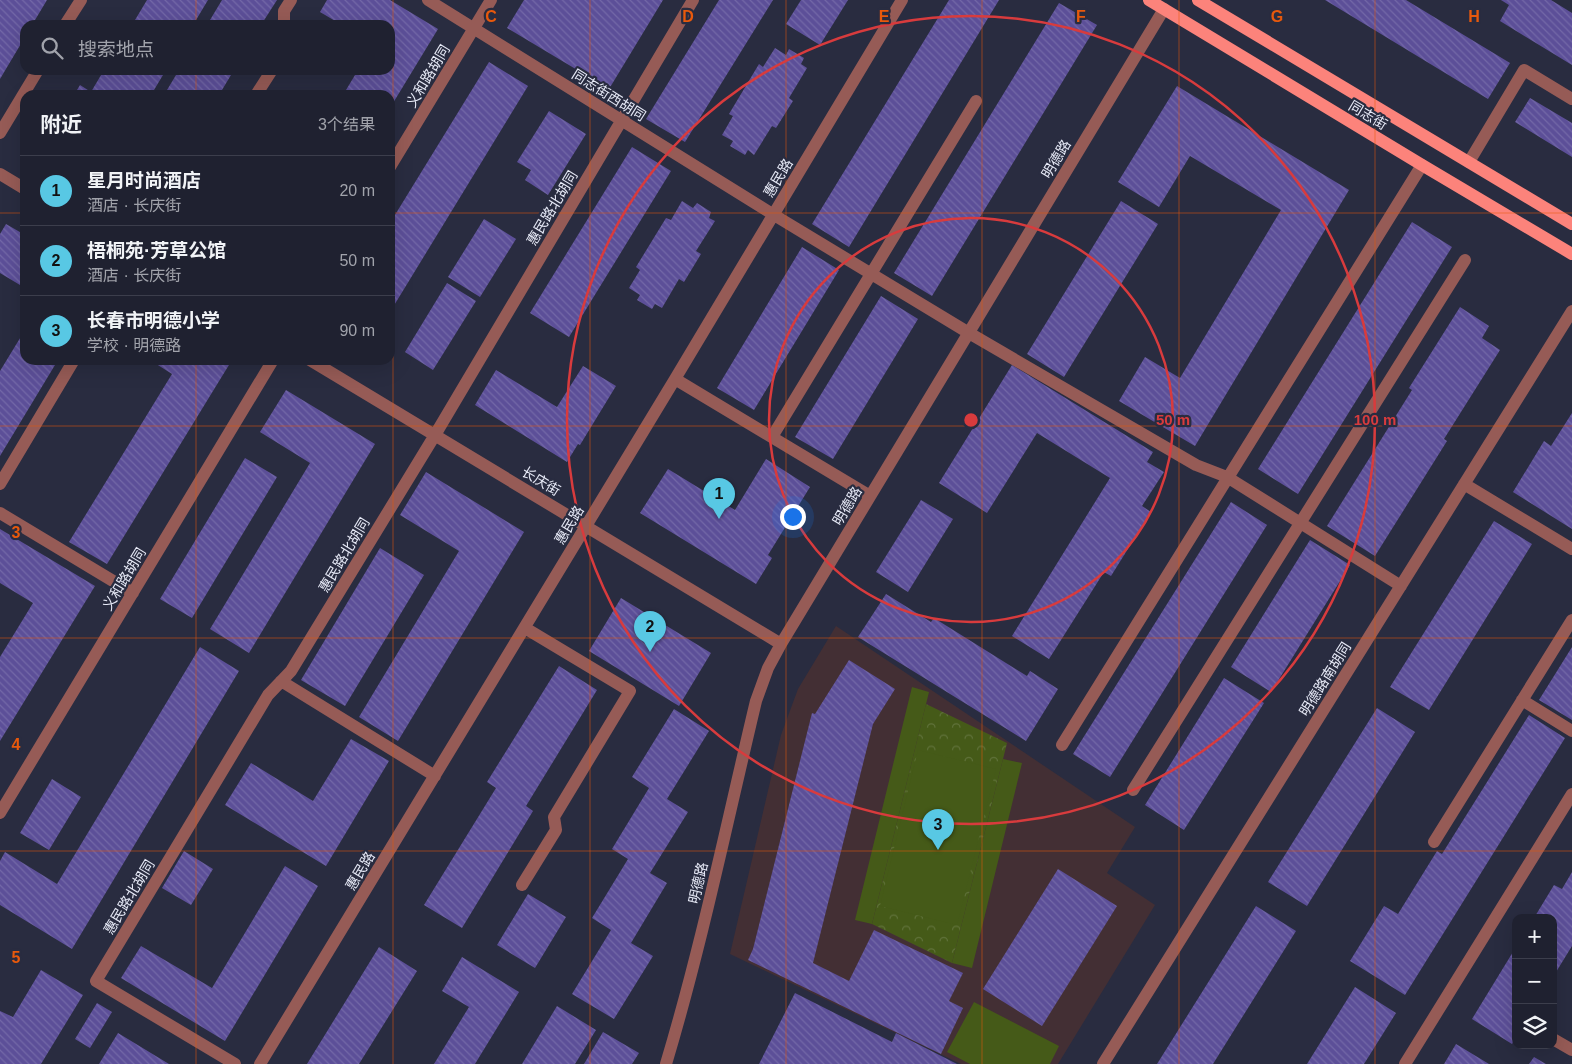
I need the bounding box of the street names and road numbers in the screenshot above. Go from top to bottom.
street label: 义和路胡同 [403,42,453,110]
street label: 同志街西胡同 [569,66,649,124]
street label: 同志街 [1346,97,1390,133]
street label: 明德路 [1038,137,1074,181]
street label: 惠民路 [760,156,796,200]
street label: 惠民路北胡同 [524,168,580,248]
street label: 长庆街 [519,463,563,499]
street label: 明德路 [829,484,865,528]
street label: 惠民路 [551,503,587,547]
street label: 惠民路北胡同 [316,515,372,595]
street label: 义和路胡同 [99,545,149,613]
street label: 明德路南胡同 [1296,639,1354,719]
street label: 惠民路 [342,849,378,893]
street label: 惠民路北胡同 [101,857,157,937]
street label: 明德路 [685,861,711,905]

